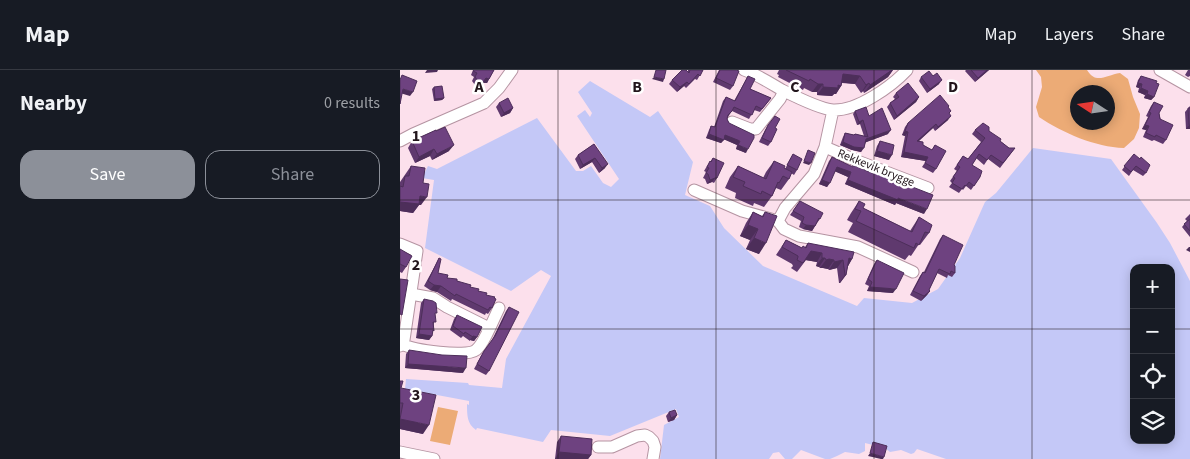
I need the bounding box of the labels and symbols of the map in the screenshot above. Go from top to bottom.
text: A [473,76,484,98]
text: B [632,76,642,98]
text: C [790,76,800,98]
text: D [948,76,958,98]
north arrow [1070,85,1115,130]
text: 1 [412,125,420,147]
street label: Rekkevik brygge [835,145,917,191]
text: 2 [412,254,420,276]
text: 3 [412,384,420,406]

